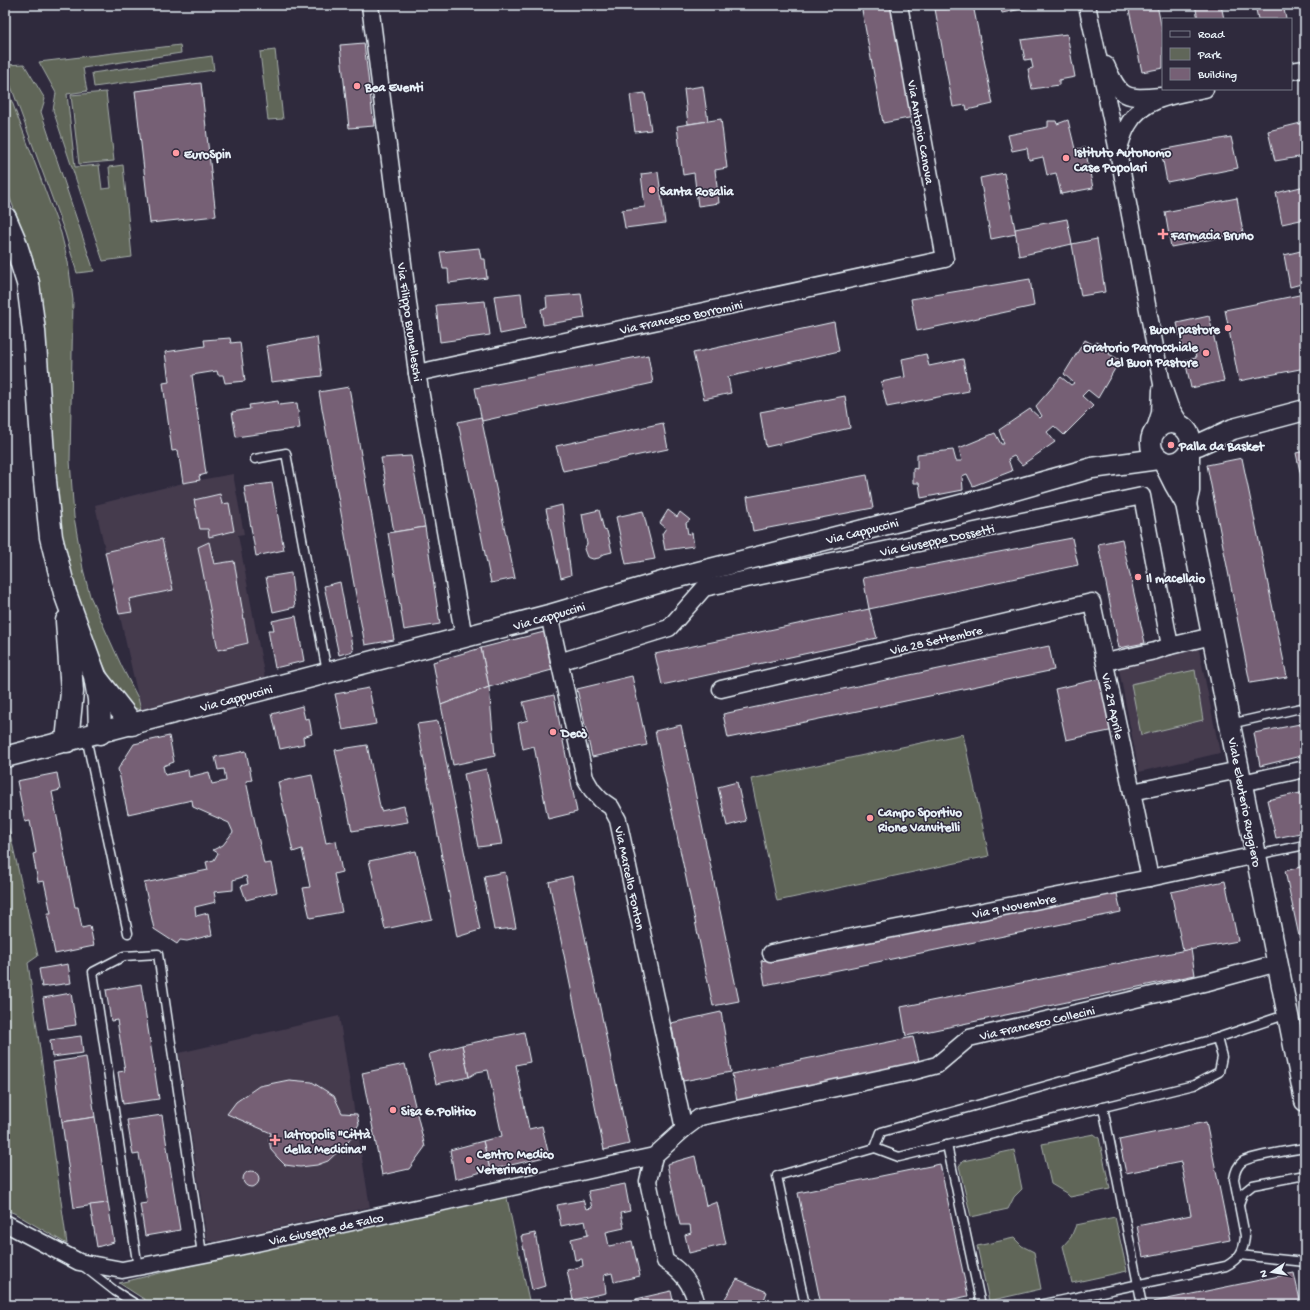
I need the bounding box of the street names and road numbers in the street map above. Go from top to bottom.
street label: Via Antonio Canova [903,78,936,186]
street label: Via Filippo Brunelleschi [393,261,424,383]
street label: Via Francesco Borromini [618,298,745,339]
street label: Via Cappuccini [824,516,901,549]
street label: Via Giuseppe Dossetti [878,522,996,561]
street label: Via Cappuccini [511,600,588,635]
street label: Via 28 Settembre [888,623,985,660]
street label: Via 29 Aprile [1097,671,1126,741]
street label: Via Cappuccini [198,683,275,717]
street label: Viale Eleuterio Ruggiero [1223,736,1264,869]
street label: Via Marcello Fonton [610,824,647,933]
street label: Via 9 Novembre [970,892,1058,923]
street label: Via Francesco Collecini [978,1004,1097,1045]
street label: Via Giuseppe de Falco [267,1211,385,1250]

